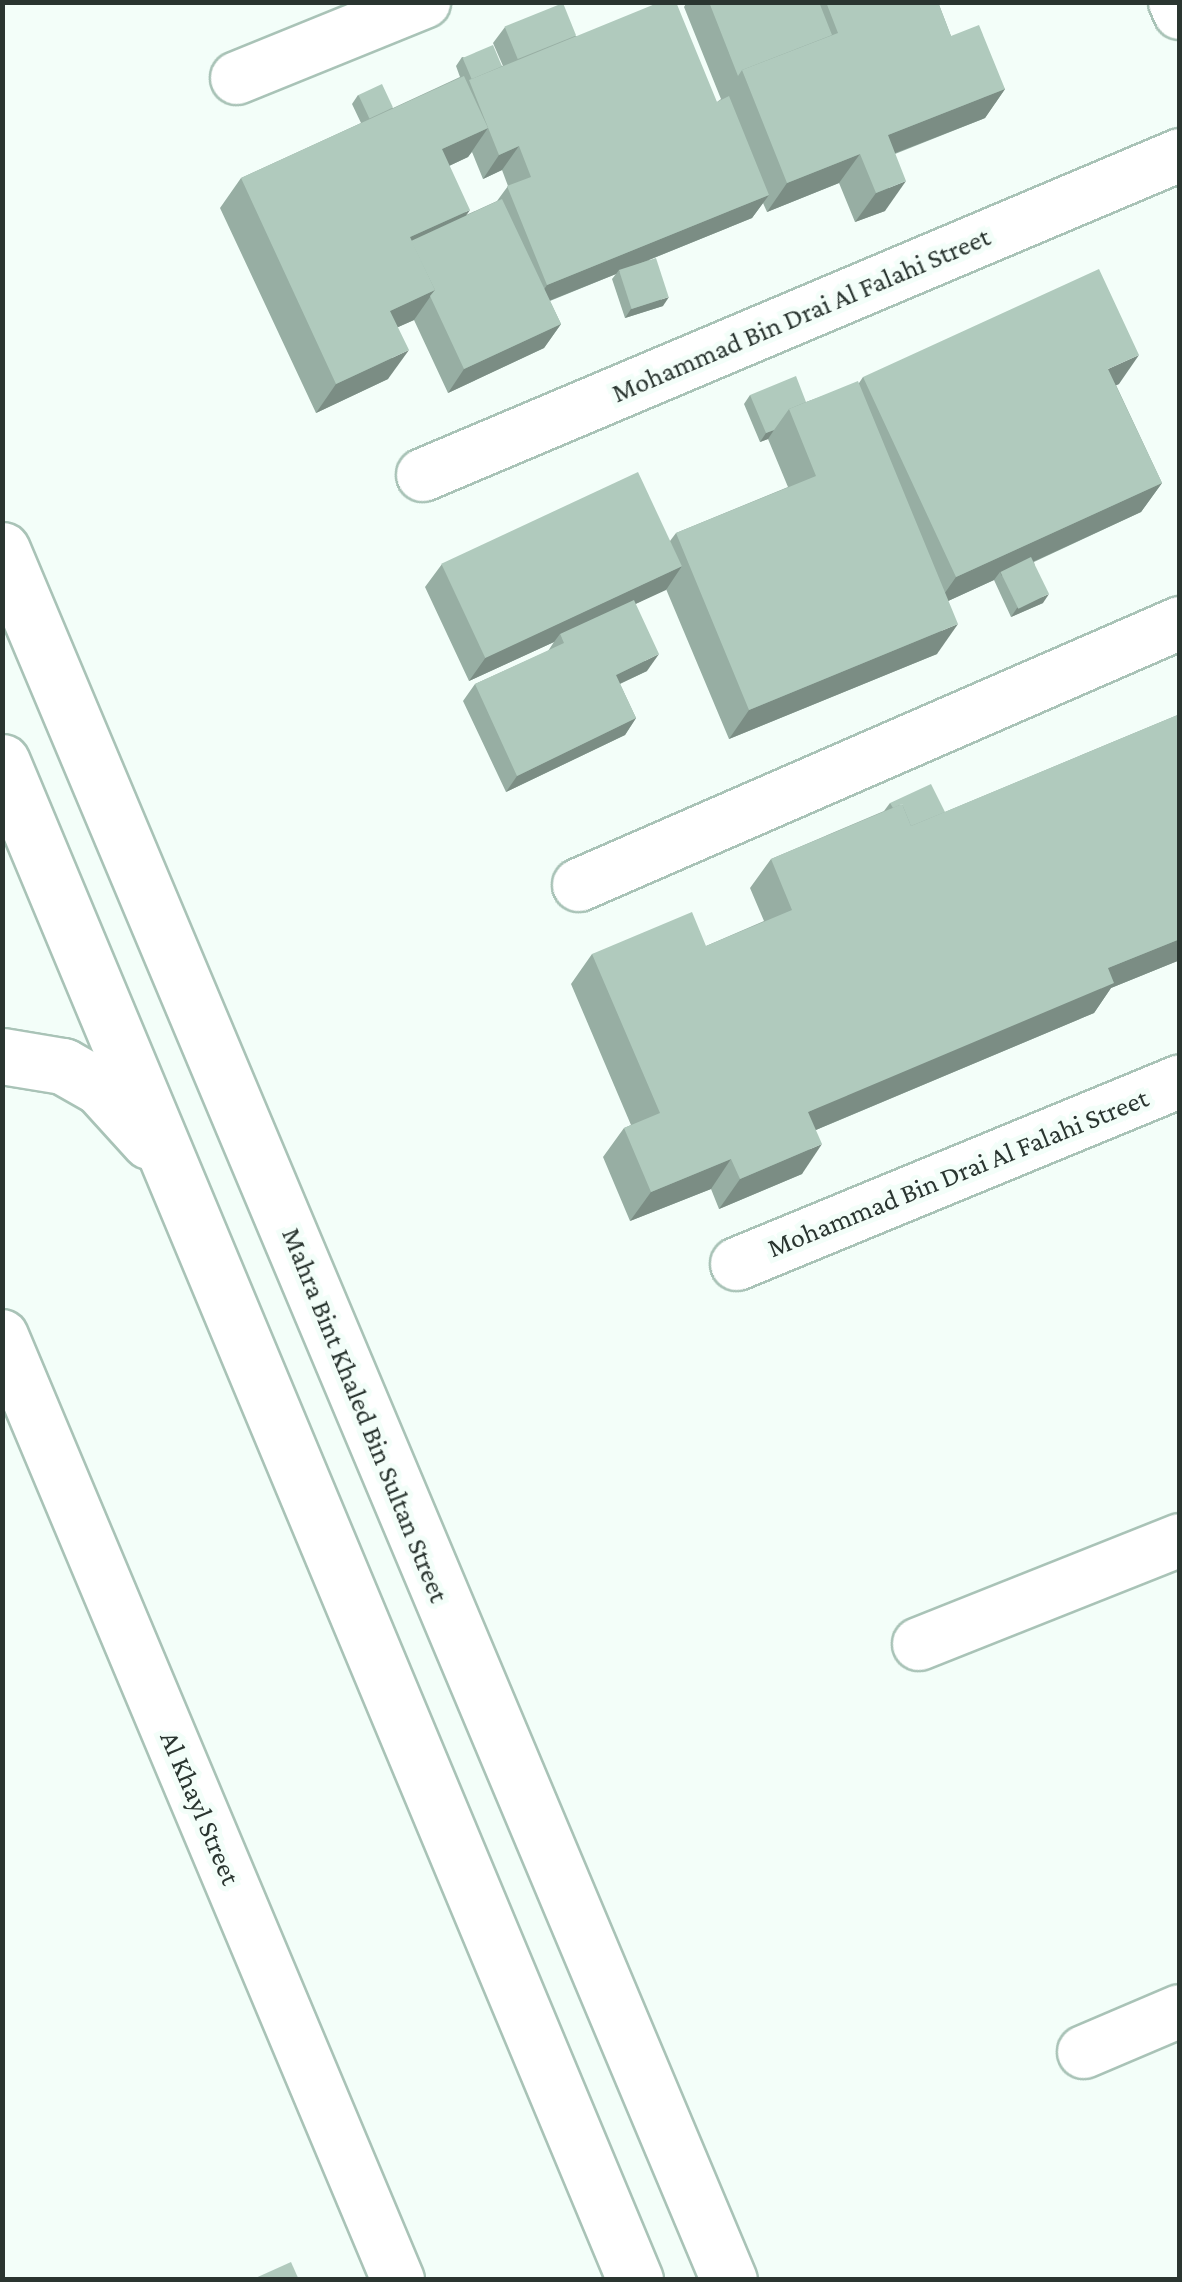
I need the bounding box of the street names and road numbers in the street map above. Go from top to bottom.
street label: Mohammad Bin Drai Al Falahi Street [607,220,995,410]
street label: Mohammad Bin Drai Al Falahi Street [763,1081,1153,1265]
street label: Mahra Bint Khaled Bin Sultan Street [274,1223,456,1607]
street label: Al Khayl Street [153,1726,247,1890]

